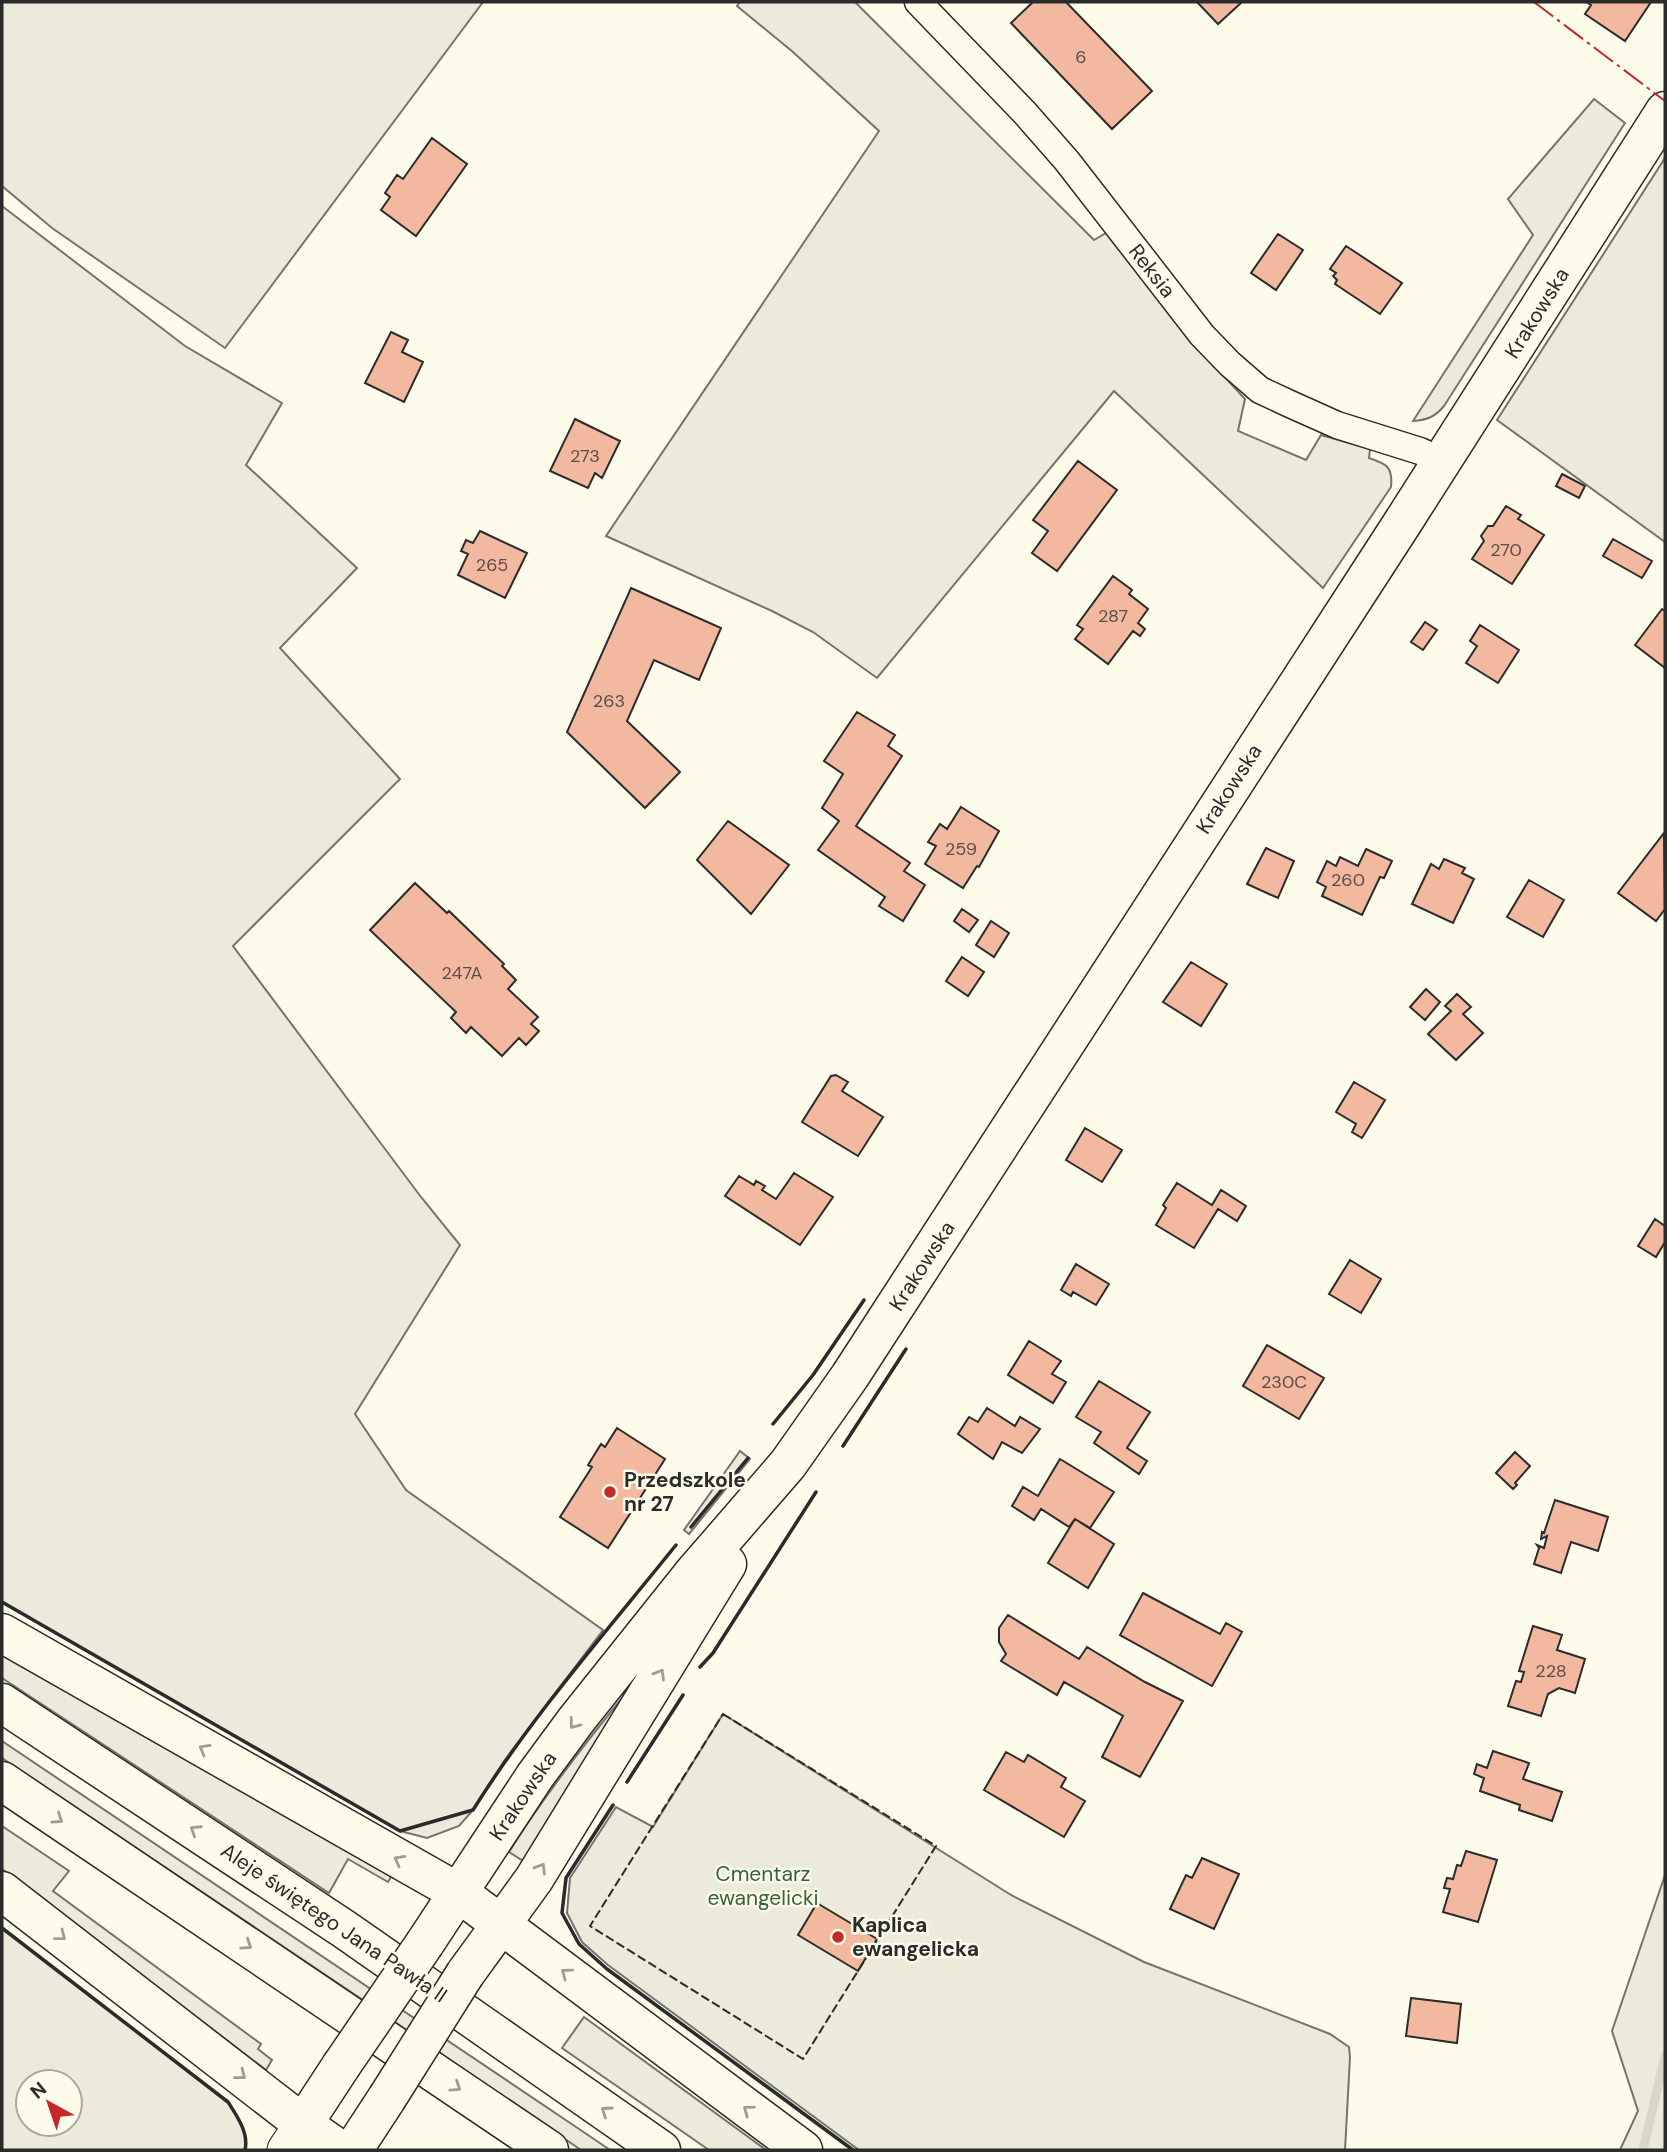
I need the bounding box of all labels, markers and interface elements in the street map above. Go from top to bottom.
house number: 6 [1075,45,1087,69]
street label: Reksia [1122,238,1182,304]
street label: Krakowska [1498,262,1576,364]
house number: 273 [570,444,600,468]
house number: 270 [1490,538,1522,562]
house number: 265 [476,553,508,577]
house number: 287 [1098,604,1128,628]
house number: 263 [593,689,625,713]
street label: Krakowska [1190,739,1268,839]
house number: 259 [945,837,977,861]
house number: 260 [1331,868,1365,892]
house number: 247A [442,961,483,985]
street label: Krakowska [883,1216,961,1316]
house number: 230C [1261,1370,1307,1394]
place label: Przedszkole nr 27 [624,1466,746,1518]
marker: Przedszkole nr 27 [602,1484,618,1500]
house number: 228 [1535,1659,1567,1683]
one-way arrow [651,1669,664,1682]
one-way arrow [569,1716,582,1729]
one-way arrow [199,1744,211,1757]
street label: Krakowska [483,1746,563,1846]
one-way arrow [51,1810,64,1823]
one-way arrow [190,1825,203,1838]
street label: Aleje świętego Jana Pawła II [215,1837,453,2009]
one-way arrow [394,1855,407,1868]
park label: Cmentarz ewangelicki [707,1860,819,1912]
one-way arrow [533,1863,546,1876]
place label: Kaplica ewangelicka [852,1911,979,1963]
one-way arrow [53,1928,65,1941]
marker: Kaplica ewangelicka [830,1929,846,1945]
one-way arrow [239,1937,252,1950]
one-way arrow [561,1969,574,1982]
one-way arrow [233,2067,245,2080]
north arrow [14,2068,84,2138]
text: N [25,2076,52,2104]
one-way arrow [448,2078,461,2091]
one-way arrow [743,2106,756,2118]
one-way arrow [601,2107,614,2119]

